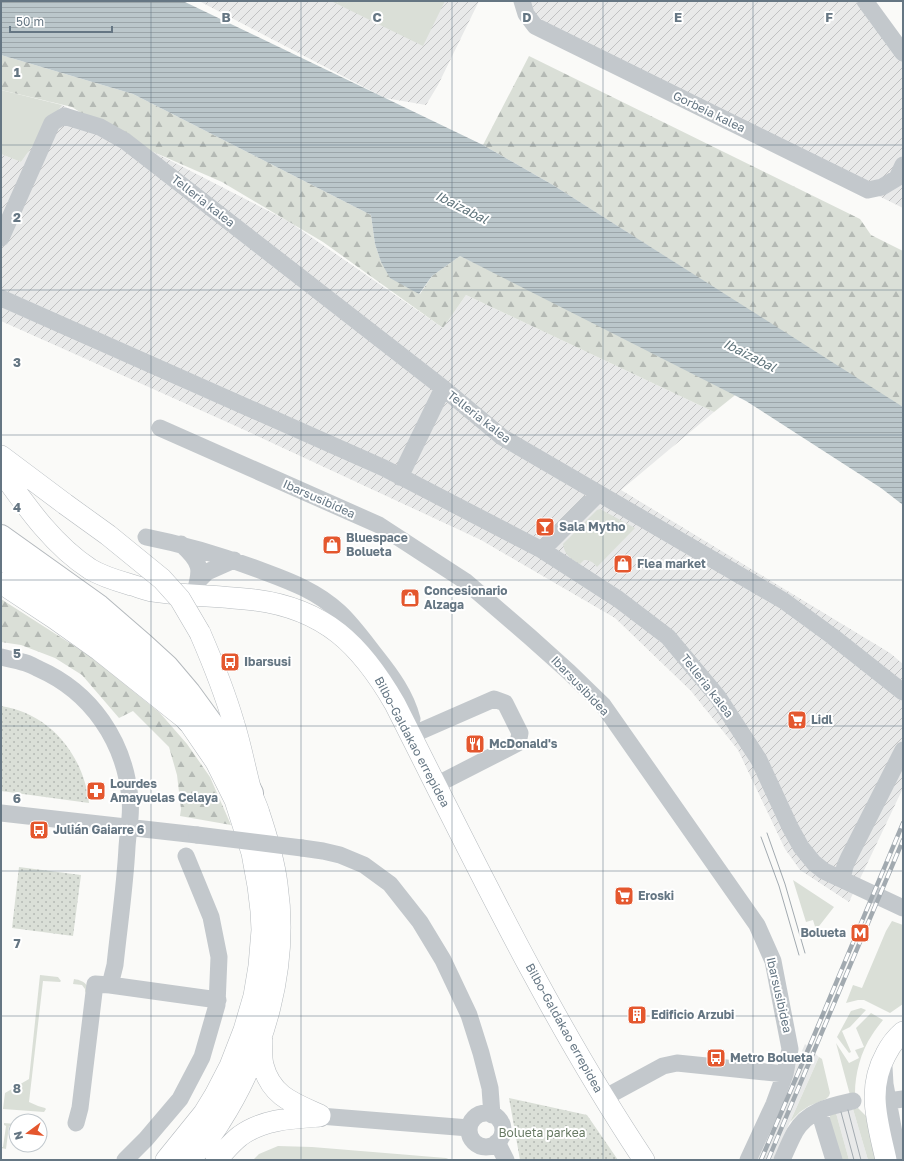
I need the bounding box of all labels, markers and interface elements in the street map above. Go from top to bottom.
scale bar [10,8,112,34]
text: B [221,9,231,25]
text: C [372,9,382,25]
text: D [522,9,532,25]
text: E [674,9,682,25]
text: F [825,9,833,25]
text: 50 m [16,14,44,29]
text: 1 [14,64,21,80]
street label: Gorbeia kalea [671,88,748,136]
street label: Telleria kalea [169,171,238,230]
water label: Ibaizabal [433,187,491,227]
text: 2 [13,209,21,225]
water label: Ibaizabal [721,335,779,375]
text: 3 [13,354,21,370]
street label: Telleria kalea [445,387,514,446]
street label: Ibarsusibidea [281,476,358,521]
text: 4 [13,499,21,515]
bar icon: Sala Mytho [534,516,556,538]
place label: Sala Mytho [559,519,625,534]
place label: Bluespace Bolueta [346,530,408,559]
shop icon: Bluespace Bolueta [321,534,343,556]
shop icon: Flea market [612,553,634,575]
place label: Flea market [637,556,706,571]
place label: Concesionario Alzaga [424,583,508,612]
shop icon: Concesionario Alzaga [399,587,421,609]
text: 5 [13,645,21,661]
bus stop icon: Ibarsusi [219,651,241,673]
street label: Telleria kalea [678,651,737,720]
street label: Ibarsusibidea [548,653,613,719]
place label: Ibarsusi [244,654,291,669]
street label: Bilbo-Galdakao errepidea [372,674,453,810]
supermarket icon: Lidl [786,709,808,731]
place label: Lidl [811,712,833,727]
restaurant icon: McDonald's [464,733,486,755]
place label: McDonald's [489,736,558,751]
place label: Lourdes Amayuelas Celaya [110,776,218,805]
pharmacy icon: Lourdes Amayuelas Celaya [85,780,107,802]
text: 6 [13,790,21,806]
bus stop icon: Julián Gaiarre 6 [28,819,50,841]
place label: Julián Gaiarre 6 [53,822,145,837]
supermarket icon: Eroski [613,885,635,907]
place label: Eroski [638,888,674,903]
metro station icon: Bolueta [849,922,871,944]
place label: Bolueta [800,925,846,940]
text: 7 [13,935,21,951]
street label: Ibarsusibidea [763,955,796,1034]
street label: Bilbo-Galdakao errepidea [523,960,606,1095]
building icon: Edificio Arzubi [626,1004,648,1026]
place label: Edificio Arzubi [651,1007,734,1022]
bus stop icon: Metro Bolueta [705,1047,727,1069]
place label: Metro Bolueta [730,1050,813,1065]
text: 8 [13,1080,21,1096]
north arrow [8,1113,48,1153]
park label: Bolueta parkea [498,1125,586,1140]
text: N [10,1130,25,1141]

